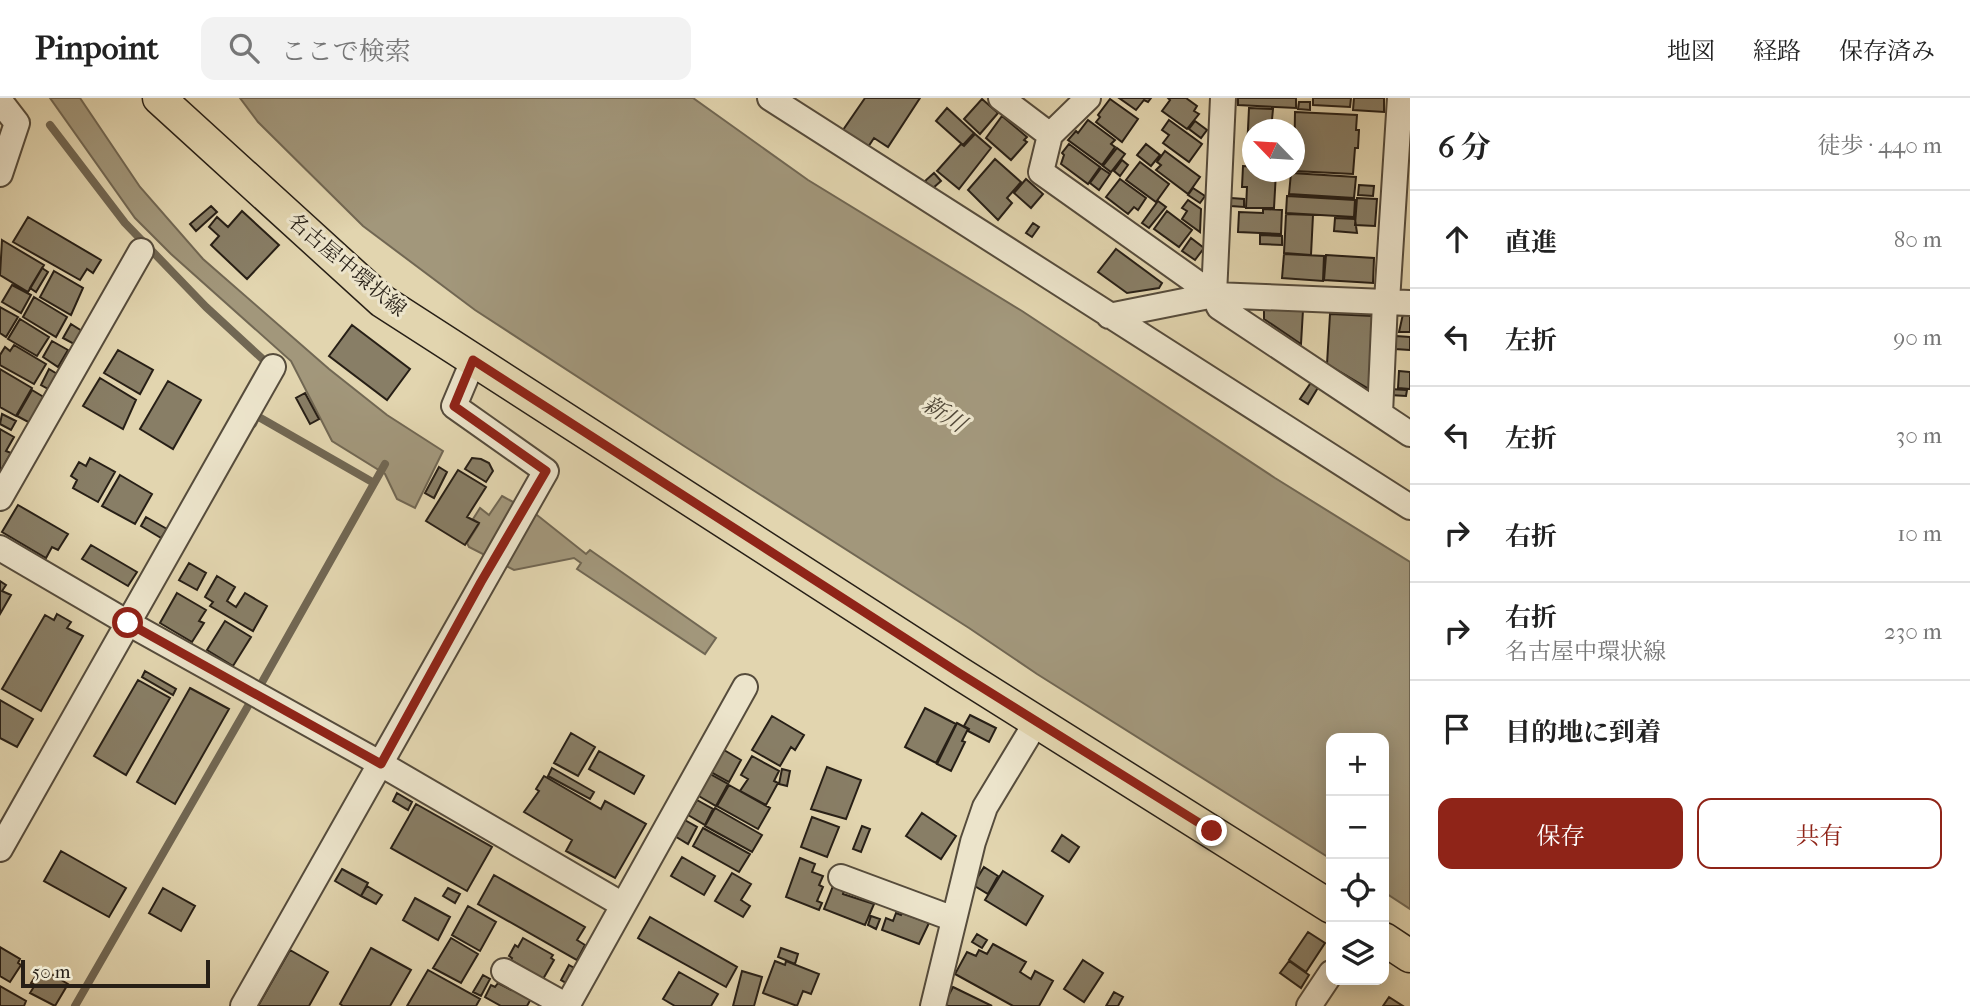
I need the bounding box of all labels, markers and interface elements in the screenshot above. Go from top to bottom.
search box [201,17,691,80]
text: Pinpoint [35,29,159,68]
icon: search [225,29,263,67]
text: ここで検索 [281,36,411,67]
text: 地図 [1667,37,1715,65]
text: 経路 [1753,37,1801,65]
text: 保存済み [1839,37,1935,65]
north arrow [1242,119,1305,182]
text: 6 分 [1438,130,1491,165]
text: 徒歩 · 440 m [1817,132,1942,159]
street label: 名古屋中環状線 [283,209,411,321]
icon: ahead [1438,220,1476,258]
text: 80 m [1894,226,1942,253]
text: 直進 [1505,227,1557,258]
icon: left [1438,318,1476,356]
text: 90 m [1893,324,1942,351]
text: 左折 [1505,325,1557,356]
water label: 新川 [917,390,973,439]
icon: left [1438,416,1476,454]
text: 30 m [1896,422,1942,449]
text: 左折 [1505,423,1557,454]
icon: right [1438,514,1476,552]
text: 10 m [1897,520,1942,547]
text: 右折 [1505,521,1557,552]
text: 右折 [1505,602,1557,633]
route start [112,607,143,638]
icon: right [1438,612,1476,650]
text: 230 m [1884,618,1942,645]
text: 名古屋中環状線 [1505,638,1666,665]
icon: arrive [1438,710,1476,748]
text: 目的地に到着 [1505,717,1661,748]
map controls [1326,733,1389,985]
button: + [1326,733,1389,796]
button: − [1326,796,1389,859]
button: 保存 [1438,798,1683,869]
button: 共有 [1697,798,1942,869]
route end [1196,815,1227,846]
button: locate [1326,859,1389,922]
button: layers [1326,922,1389,985]
scale bar [21,957,210,989]
text: 50 m [32,961,71,983]

